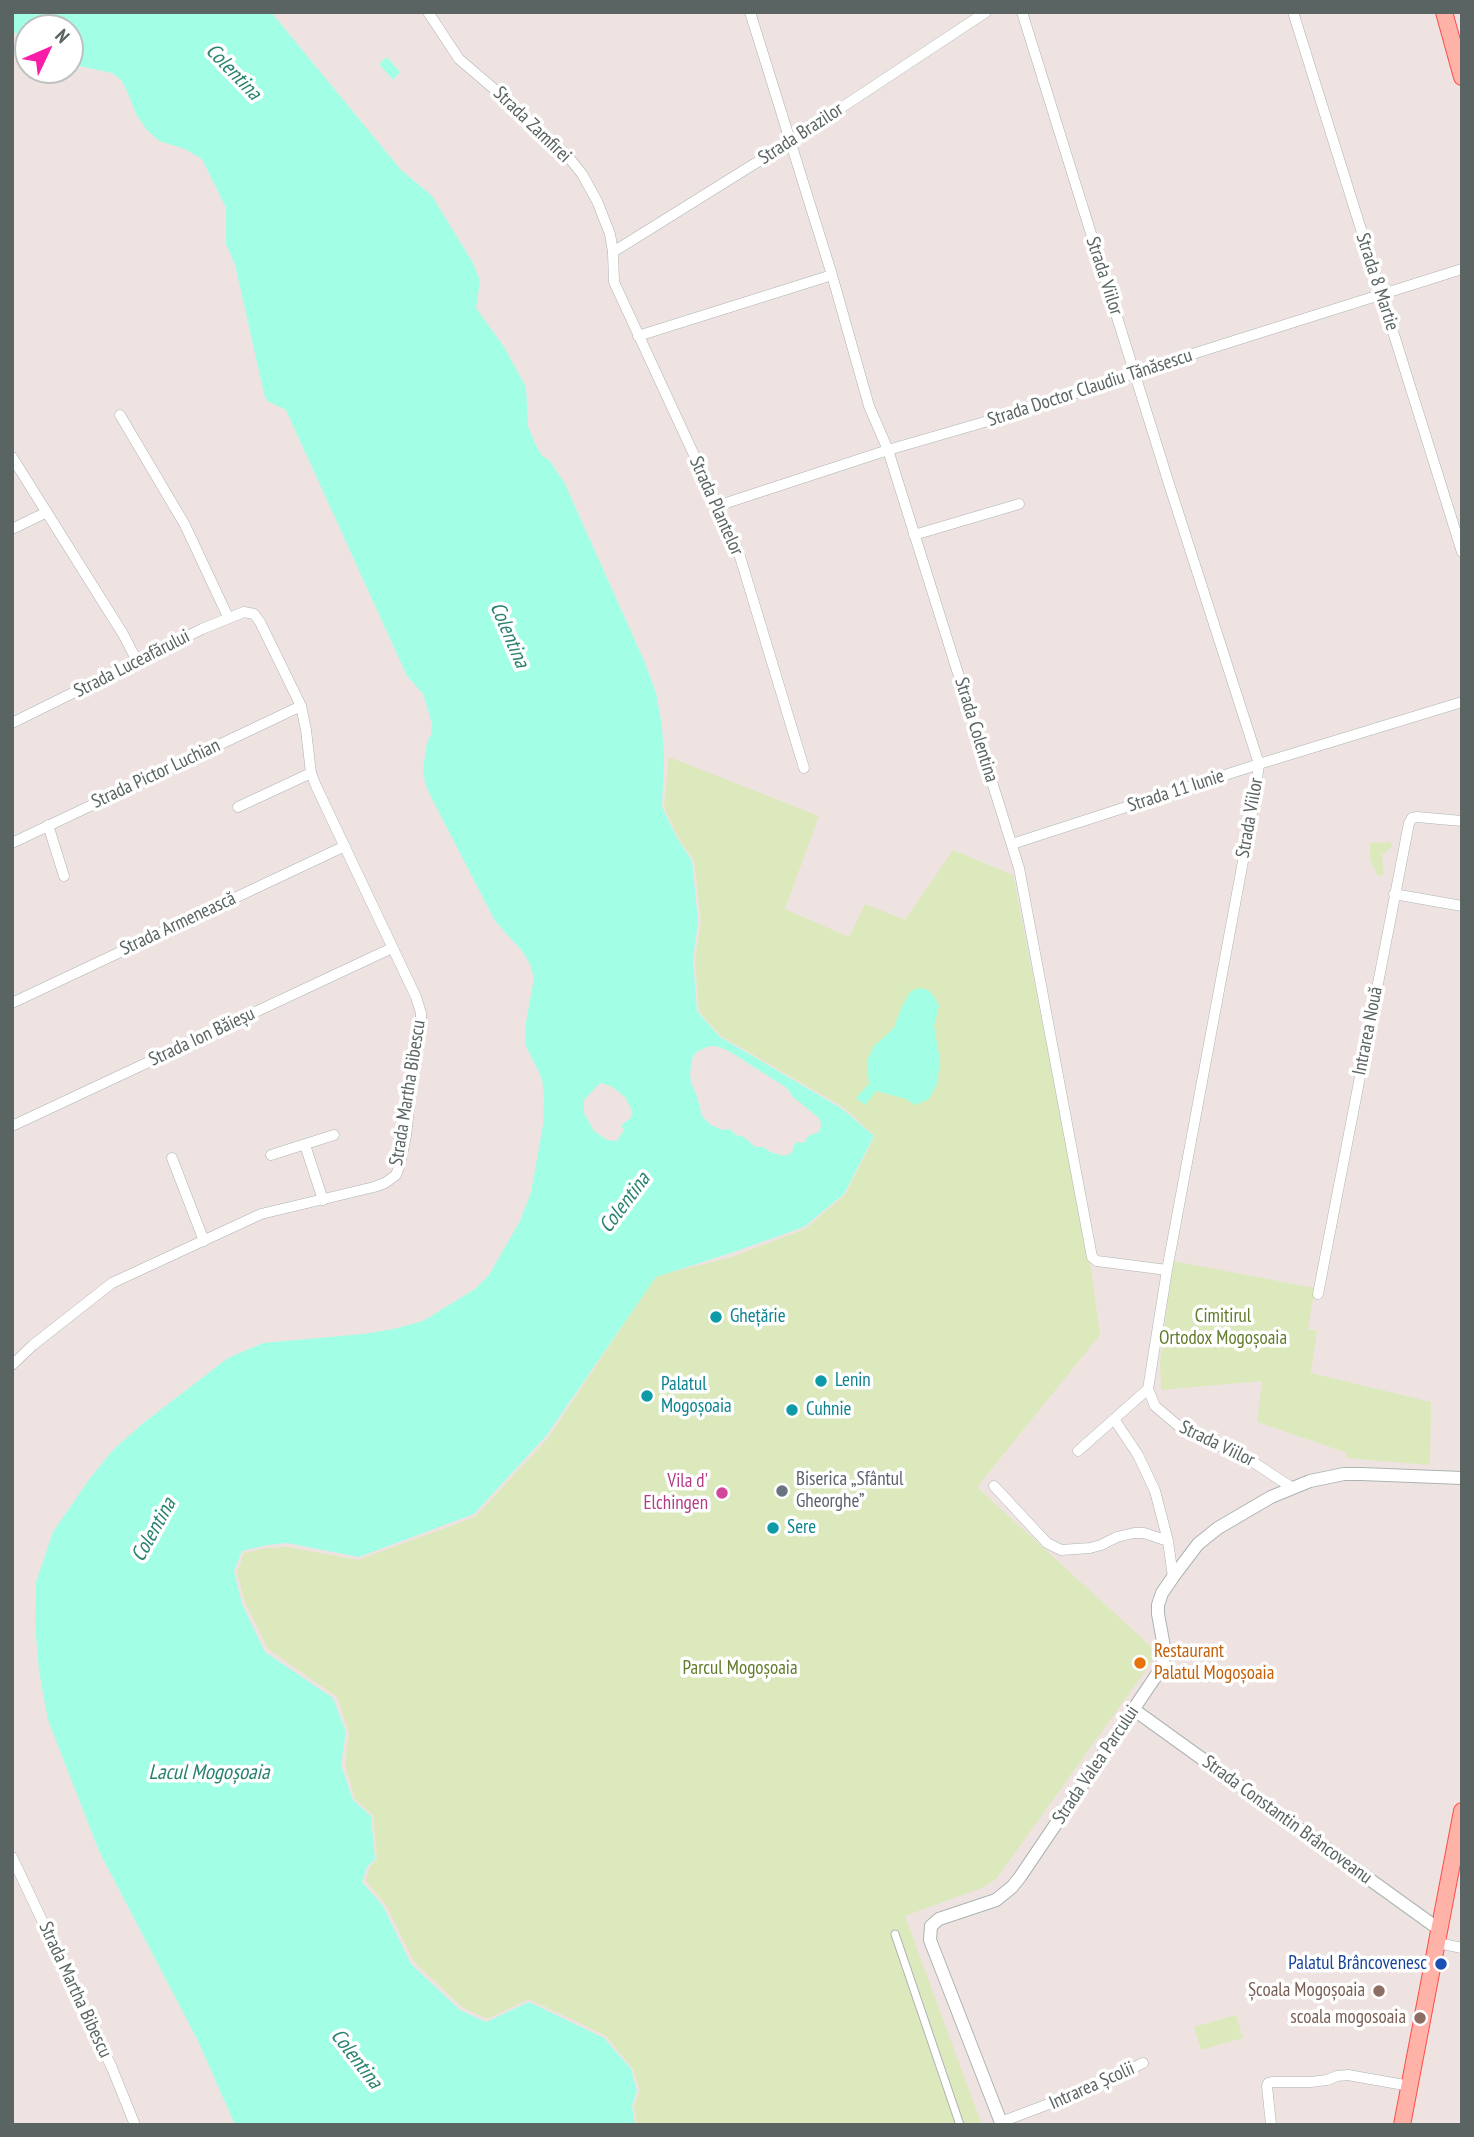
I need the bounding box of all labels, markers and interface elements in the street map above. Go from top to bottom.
north arrow [14,14,84,84]
text: N [50,24,75,48]
water label: Colentina [200,38,266,106]
street label: Strada Zamfirei [488,82,576,168]
street label: Strada Brazilor [754,98,848,170]
street label: Strada 8 Martie [1351,230,1403,334]
street label: Strada Viilor [1081,234,1127,318]
street label: Strada Doctor Claudiu Tănăsescu [985,344,1195,432]
street label: Strada Plantelor [684,453,748,559]
water label: Colentina [484,598,534,672]
street label: Strada Luceafărului [70,625,194,703]
street label: Strada Colentina [949,675,1003,785]
street label: Strada Pictor Luchian [88,734,224,814]
street label: Strada 11 Iunie [1125,765,1227,817]
street label: Strada Viilor [1232,776,1268,860]
street label: Strada Armenească [117,887,239,961]
street label: Intrarea Nouă [1348,985,1388,1077]
street label: Strada Ion Băieșu [145,1003,259,1071]
street label: Strada Martha Bibescu [385,1019,431,1167]
water label: Colentina [594,1168,656,1238]
place label: Ghețărie [730,1306,786,1328]
park label: Cimitirul Ortodox Mogoșoaia [1159,1306,1287,1350]
marker: Ghețărie [708,1309,724,1325]
place label: Lenin [835,1370,871,1392]
marker: Lenin [813,1373,829,1389]
place label: Palatul Mogoșoaia [661,1374,732,1418]
marker: Palatul Mogoșoaia [639,1388,655,1404]
place label: Cuhnie [806,1399,851,1421]
marker: Cuhnie [784,1402,800,1418]
street label: Strada Viilor [1176,1416,1258,1472]
place label: Biserica „Sfântul Gheorghe” [796,1469,903,1513]
place label: Vila d' Elchingen [643,1471,708,1515]
marker: Biserica „Sfântul Gheorghe” [774,1483,790,1499]
marker: Vila d' Elchingen [714,1485,730,1501]
water label: Colentina [126,1494,182,1566]
place label: Sere [787,1517,816,1539]
marker: Sere [765,1520,781,1536]
place label: Restaurant Palatul Mogoșoaia [1154,1641,1274,1685]
marker: Restaurant Palatul Mogoșoaia [1132,1655,1148,1671]
park label: Parcul Mogoșoaia [682,1658,798,1680]
street label: Strada Valea Parcului [1048,1701,1144,1829]
street label: Strada Constantin Brâncoveanu [1198,1751,1376,1889]
water label: Lacul Mogoșoaia [149,1760,269,1786]
street label: Strada Martha Bibescu [34,1918,116,2062]
place label: Palatul Brâncovenesc [1288,1953,1427,1975]
marker: Palatul Brâncovenesc [1433,1956,1449,1972]
place label: Școala Mogoșoaia [1248,1980,1365,2002]
marker: Școala Mogoșoaia [1371,1983,1387,1999]
place label: scoala mogosoaia [1290,2007,1406,2029]
marker: scoala mogosoaia [1412,2010,1428,2026]
water label: Colentina [325,2024,387,2094]
street label: Intrarea Școlii [1046,2057,1138,2115]

